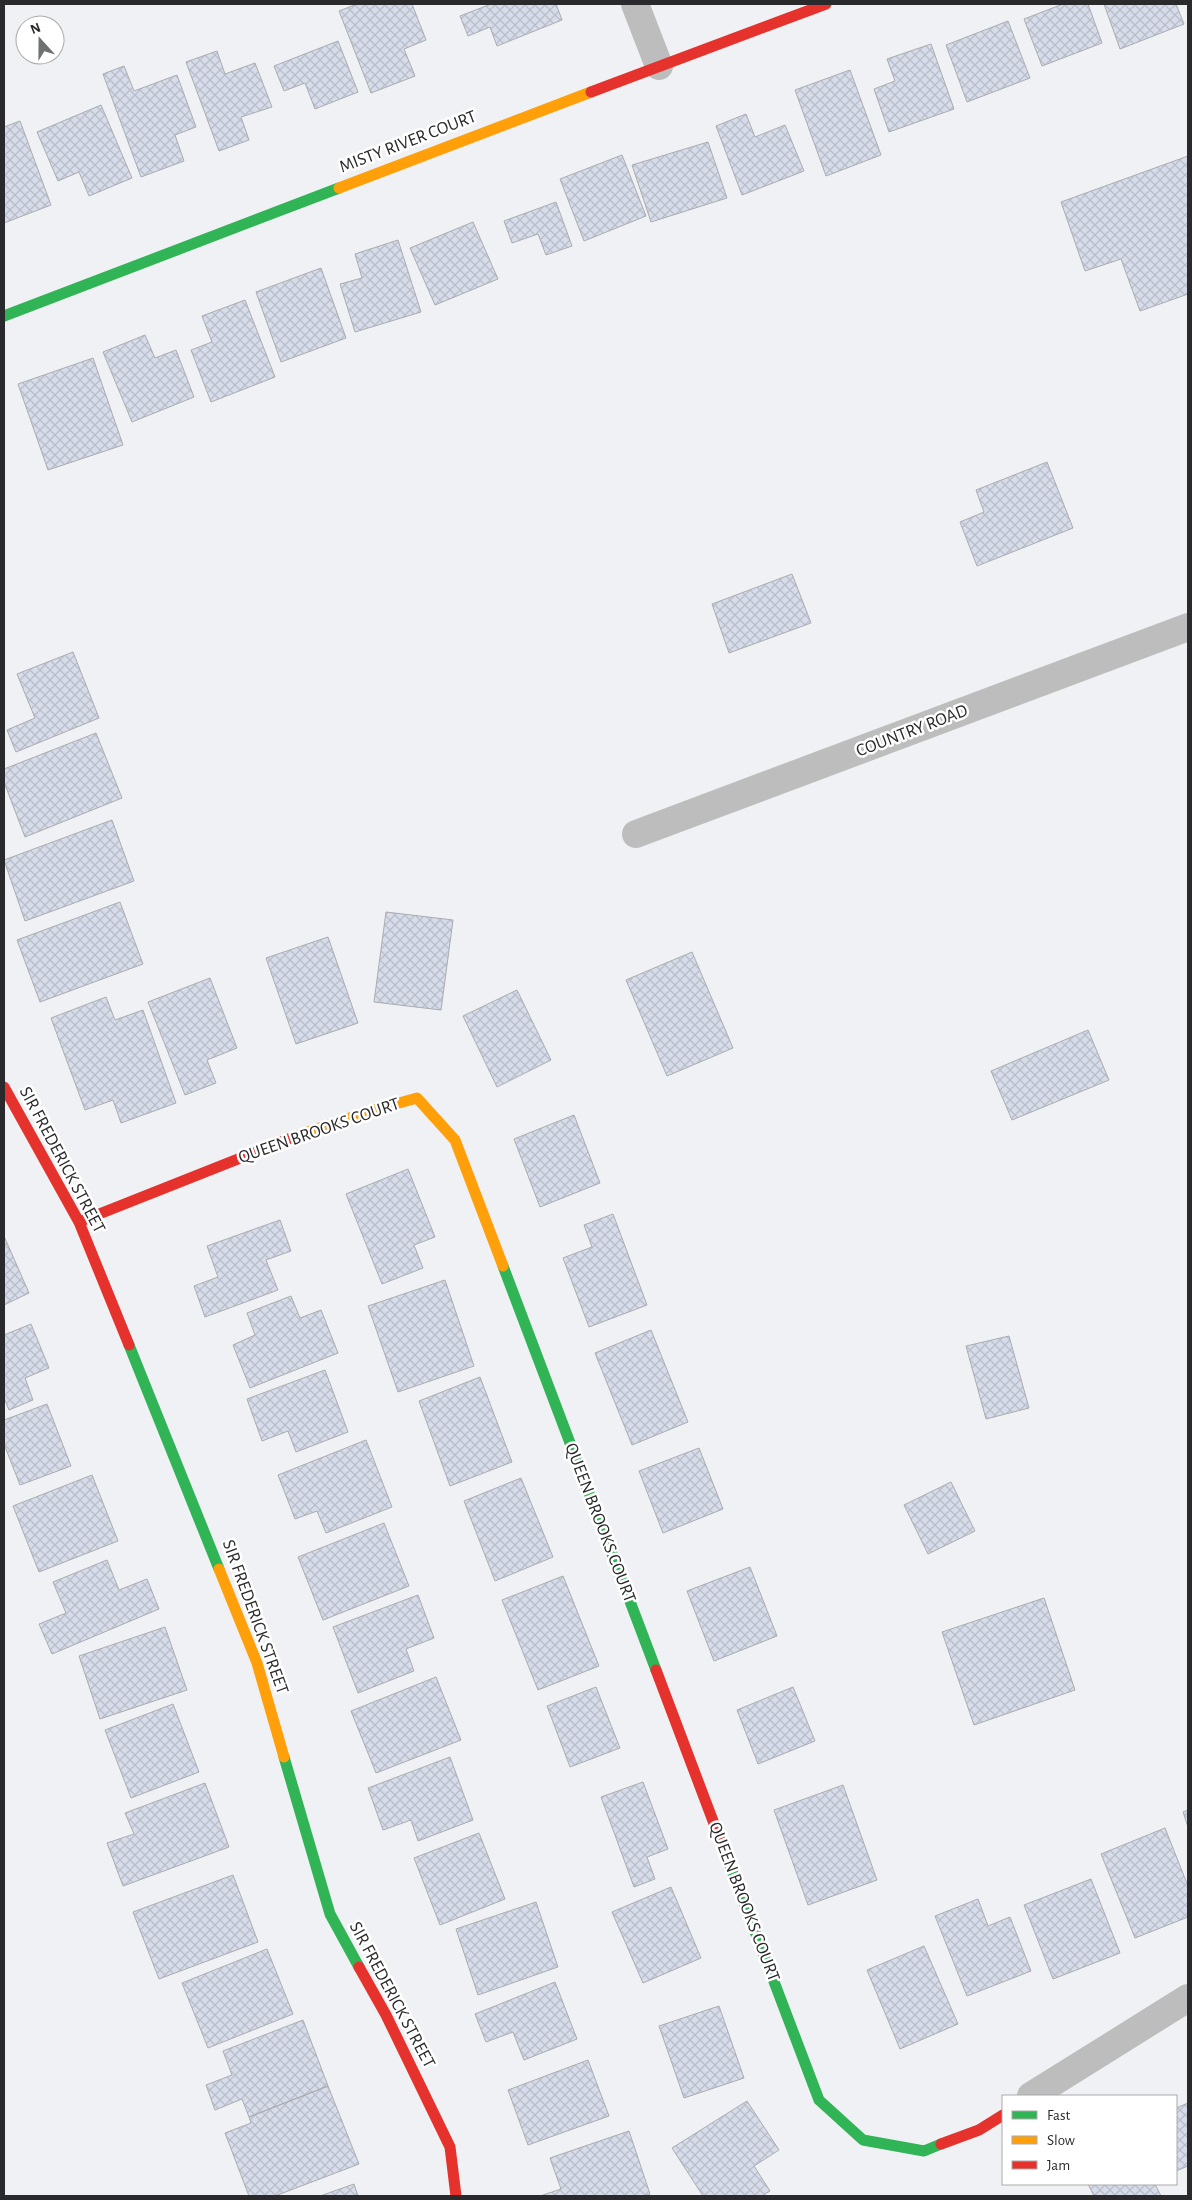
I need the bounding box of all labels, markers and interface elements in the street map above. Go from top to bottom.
north arrow [15,15,65,65]
text: N [29,21,43,37]
street label: MISTY RIVER COURT [337,108,479,176]
street label: COUNTRY ROAD [854,701,970,761]
street label: SIR FREDERICK STREET [16,1084,108,1236]
street label: QUEEN BROOKS COURT [236,1095,402,1167]
street label: QUEEN BROOKS COURT [561,1441,639,1605]
street label: SIR FREDERICK STREET [219,1537,291,1697]
street label: QUEEN BROOKS COURT [705,1820,783,1984]
street label: SIR FREDERICK STREET [346,1919,438,2071]
legend [1002,2095,1177,2185]
text: Fast [1047,2108,1071,2123]
text: Slow [1047,2133,1075,2148]
text: Jam [1047,2158,1070,2173]

